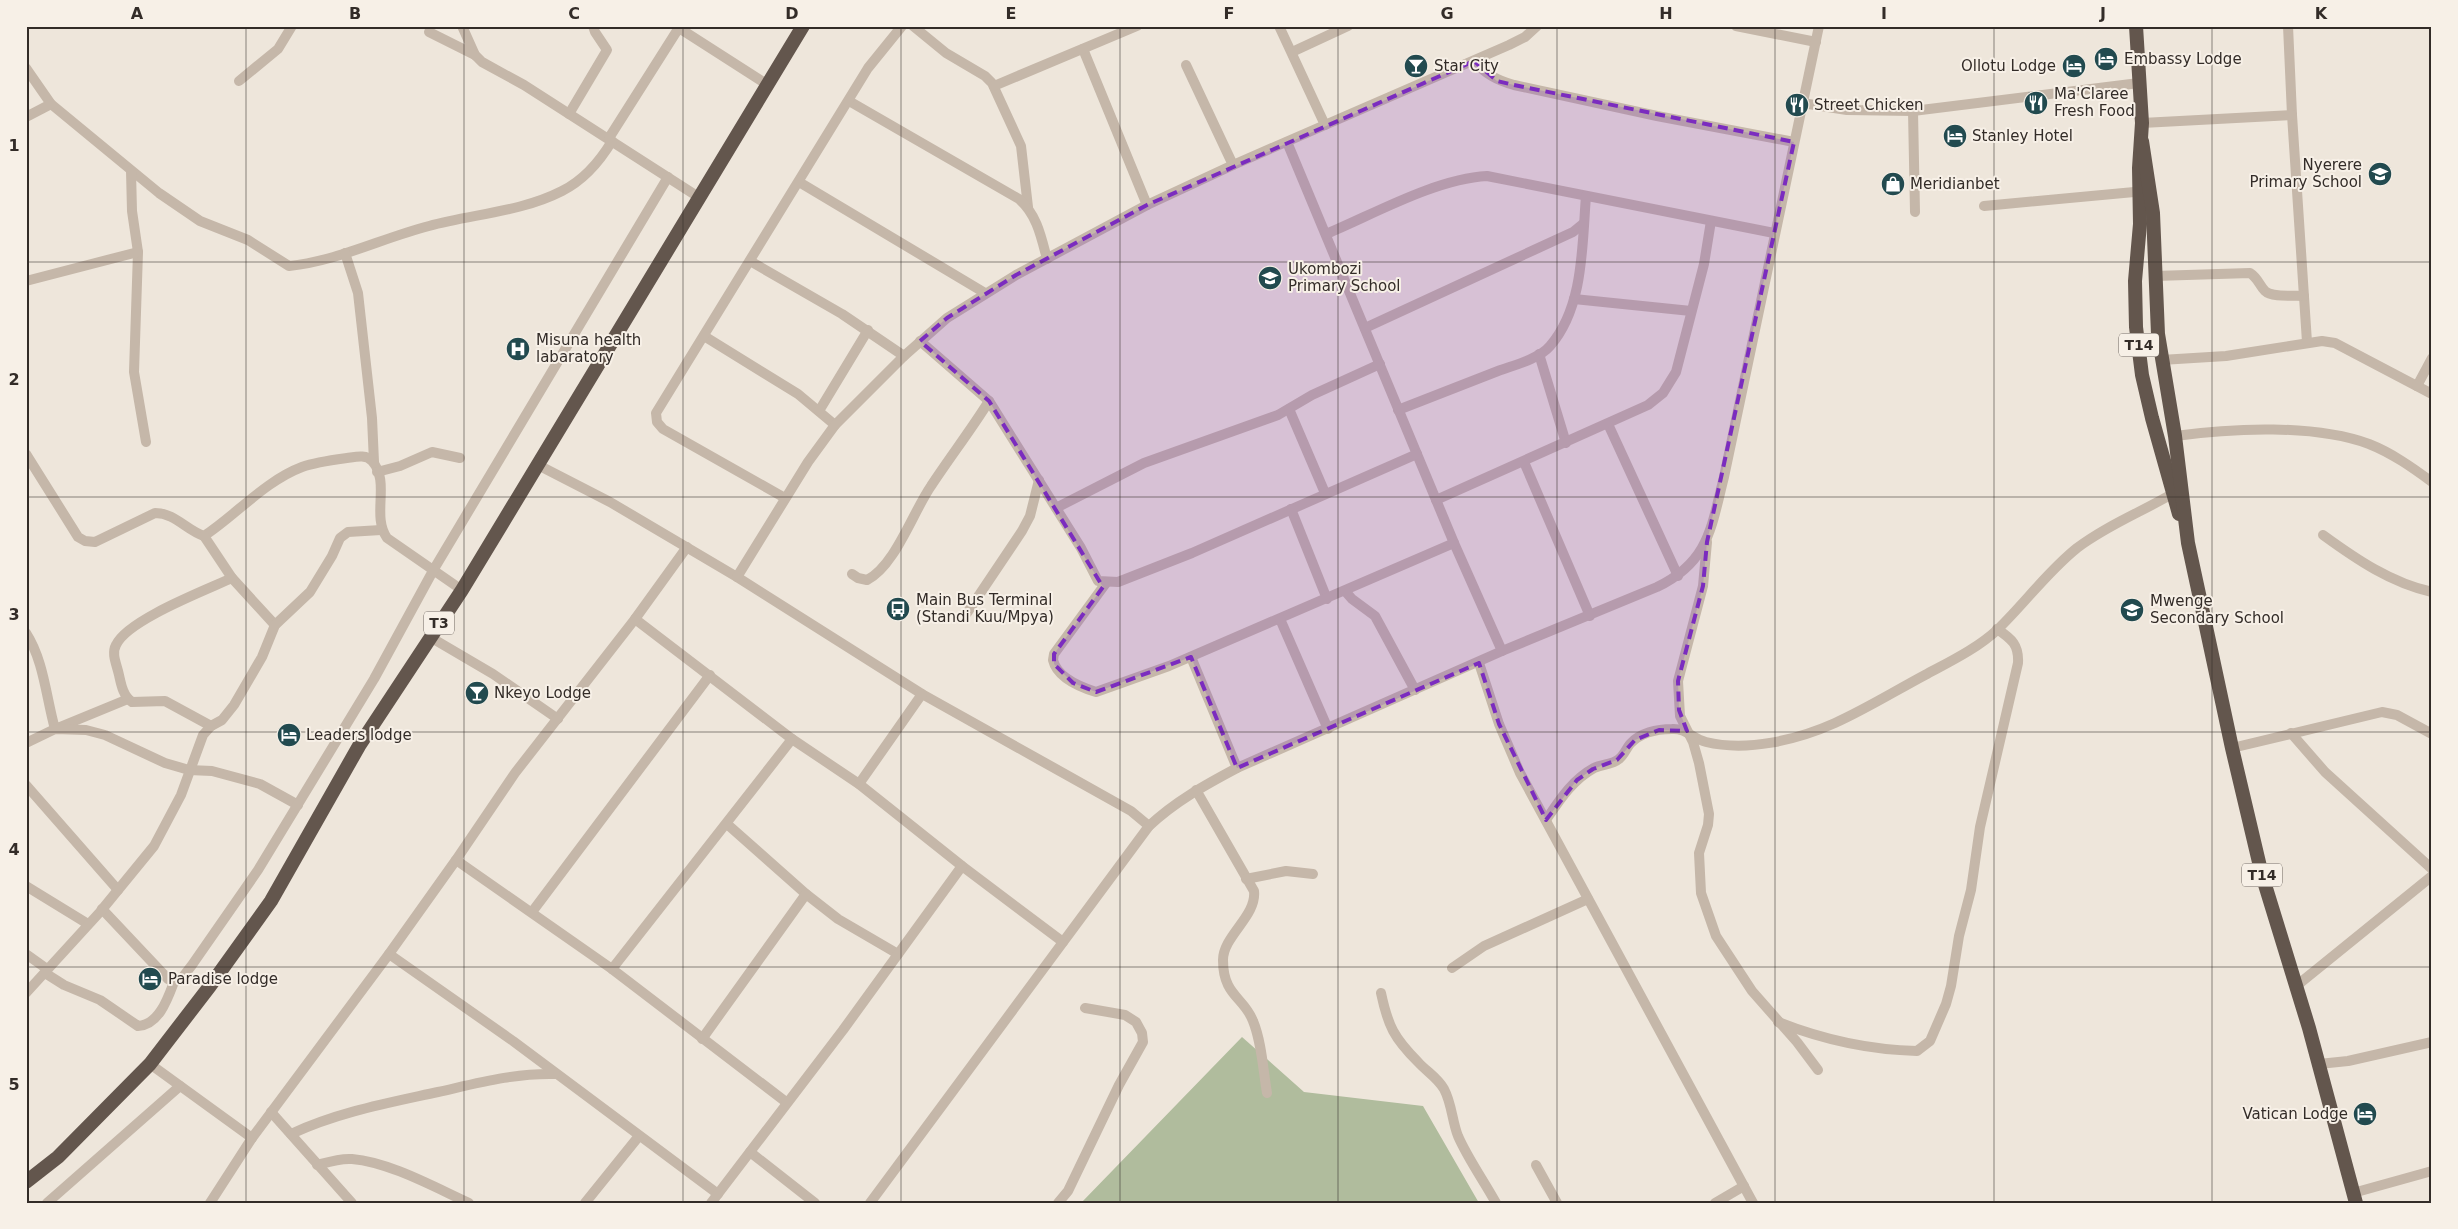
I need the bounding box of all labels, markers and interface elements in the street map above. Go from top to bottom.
text: A [131,4,144,23]
text: B [349,4,361,23]
text: C [568,4,580,23]
text: D [785,4,799,23]
text: E [1006,4,1016,23]
text: F [1224,4,1234,23]
text: G [1440,4,1454,23]
text: H [1659,4,1673,23]
text: I [1881,4,1887,23]
text: J [2099,4,2106,23]
text: K [2315,4,2328,23]
hotel icon: Embassy Lodge [2093,46,2119,72]
place label: Embassy Lodge [2124,50,2242,68]
bar icon: Star City [1403,53,1429,79]
hotel icon: Ollotu Lodge [2061,53,2087,79]
place label: Star City [1434,57,1499,75]
place label: Ollotu Lodge [1961,57,2056,75]
place label: Ma'Claree Fresh Food [2054,85,2135,120]
restaurant icon: Ma'Claree Fresh Food [2023,90,2049,116]
restaurant icon: Street Chicken [1784,92,1810,118]
place label: Street Chicken [1814,96,1924,114]
hotel icon: Stanley Hotel [1942,123,1968,149]
place label: Stanley Hotel [1972,127,2073,145]
text: 1 [8,136,20,155]
place label: Nyerere Primary School [2249,156,2362,191]
school or university icon: Nyerere Primary School [2367,161,2393,187]
shop icon: Meridianbet [1880,171,1906,197]
place label: Meridianbet [1910,175,2000,193]
place label: Ukombozi Primary School [1288,260,1401,295]
school or university icon: Ukombozi Primary School [1257,265,1283,291]
place label: Misuna health labaratory [536,331,641,366]
road number: T14 [2119,334,2159,356]
hospital icon: Misuna health labaratory [505,336,531,362]
text: 2 [8,370,20,389]
place label: Main Bus Terminal (Standi Kuu/Mpya) [916,591,1054,626]
place label: Mwenge Secondary School [2150,592,2284,627]
bus stop icon: Main Bus Terminal (Standi Kuu/Mpya) [885,596,911,622]
school or university icon: Mwenge Secondary School [2119,597,2145,623]
text: 3 [8,605,20,624]
road number: T3 [424,612,454,634]
bar icon: Nkeyo Lodge [464,680,490,706]
place label: Nkeyo Lodge [494,684,591,702]
hotel icon: Leaders lodge [276,722,302,748]
place label: Leaders lodge [306,726,412,744]
text: 4 [8,840,20,859]
road number: T14 [2242,864,2282,886]
hotel icon: Paradise lodge [137,966,163,992]
place label: Paradise lodge [168,970,278,988]
text: 5 [8,1075,20,1094]
hotel icon: Vatican Lodge [2352,1101,2378,1127]
place label: Vatican Lodge [2242,1105,2348,1123]

